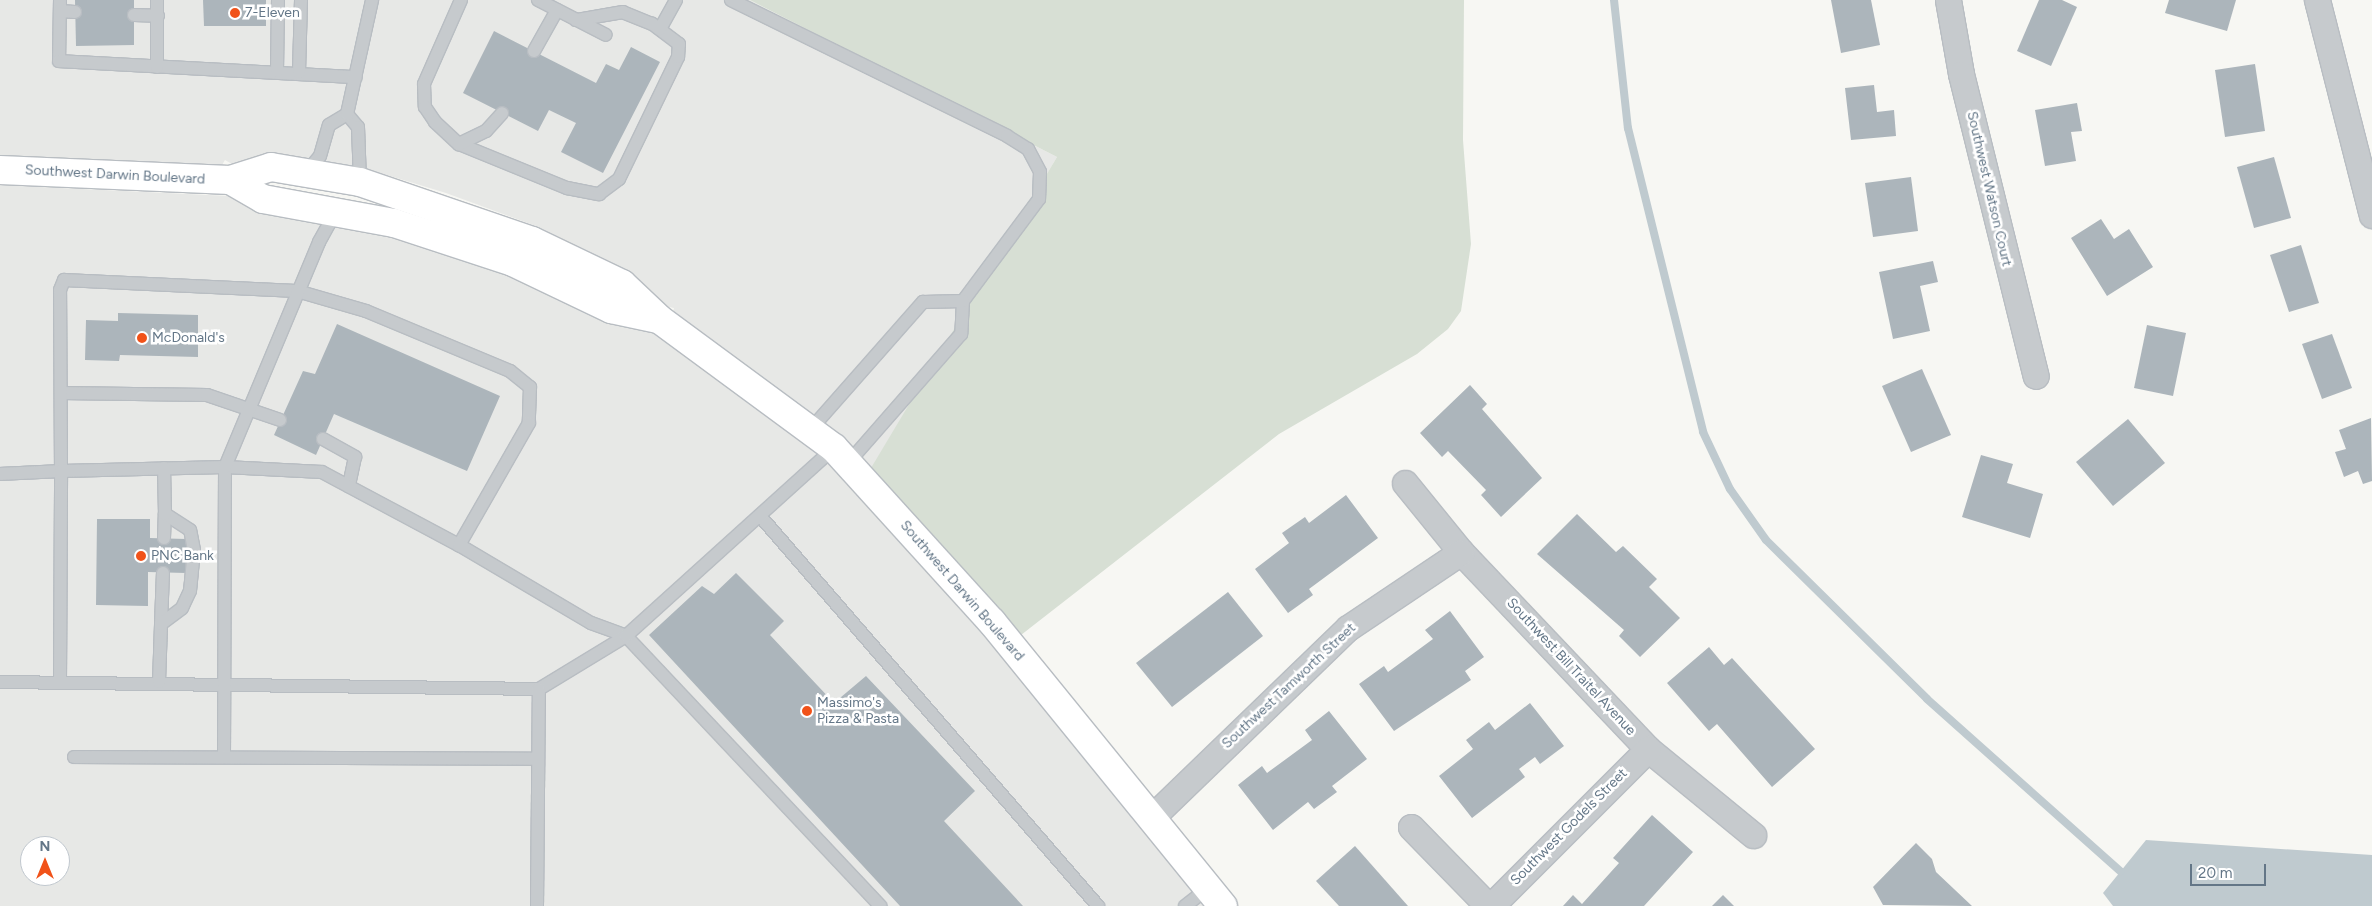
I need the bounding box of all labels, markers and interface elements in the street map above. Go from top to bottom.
place label: 7-Eleven [245,5,300,21]
marker: 7-Eleven [229,7,241,19]
street label: Southwest Watson Court [1963,110,2015,268]
street label: Southwest Darwin Boulevard [24,162,206,188]
place label: McDonald's [152,330,225,346]
marker: McDonald's [136,332,148,344]
street label: Southwest Darwin Boulevard [896,517,1028,665]
place label: PNC Bank [151,548,214,564]
marker: PNC Bank [135,550,147,562]
street label: Southwest Bill Traitel Avenue [1503,595,1639,739]
street label: Southwest Tamworth Street [1219,620,1359,752]
place label: Massimo's Pizza & Pasta [817,695,899,728]
marker: Massimo's Pizza & Pasta [801,705,813,717]
street label: Southwest Godels Street [1507,765,1631,889]
north arrow [20,836,70,886]
text: N [40,838,50,855]
scale bar [2192,854,2268,886]
text: 20 m [2198,864,2232,882]

